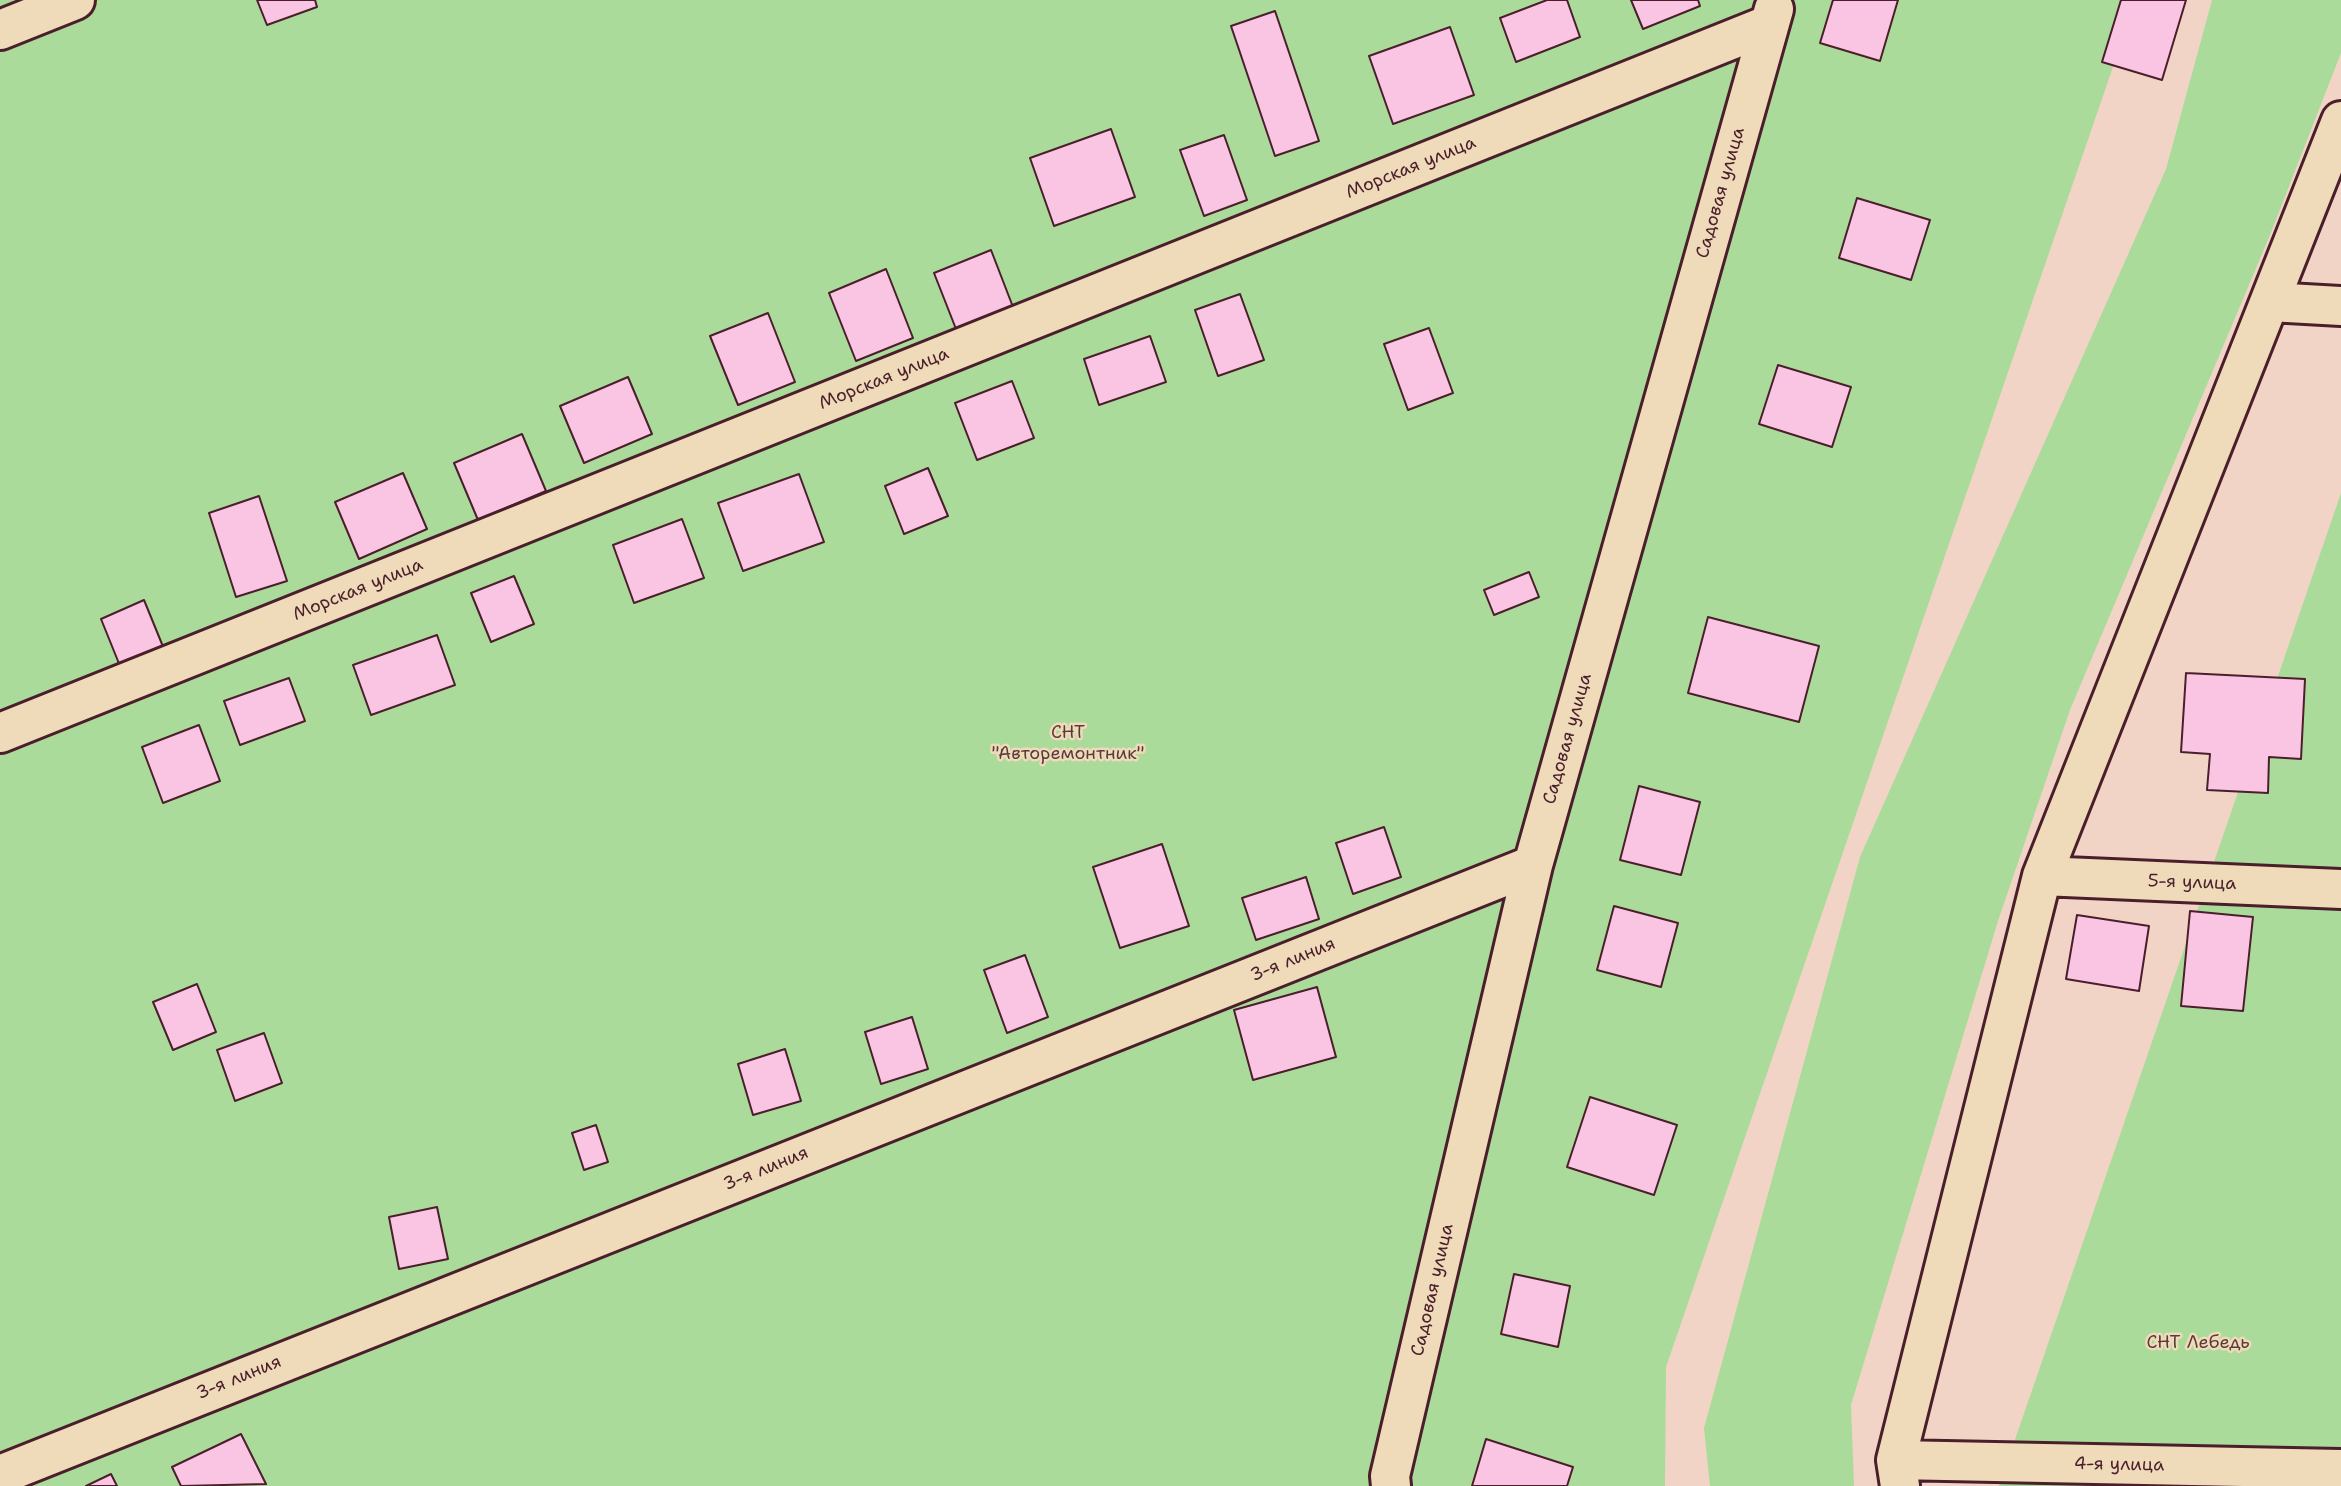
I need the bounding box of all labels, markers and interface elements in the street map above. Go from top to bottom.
street label: Садовая улица [1692,125,1750,261]
street label: Морская улица [1343,132,1479,204]
street label: Морская улица [816,343,952,415]
street label: Морская улица [290,554,426,626]
street label: Садовая улица [1539,671,1597,807]
park label: СНТ "Авторемонтник" [991,722,1145,764]
street label: 5-я улица [2147,871,2237,895]
street label: 3-я линия [1247,933,1339,987]
street label: 3-я линия [720,1142,812,1196]
street label: Садовая улица [1407,1222,1459,1358]
park label: СНТ Лебедь [2146,1332,2250,1354]
street label: 3-я линия [193,1351,285,1405]
street label: 4-я улица [2074,1453,2164,1477]

